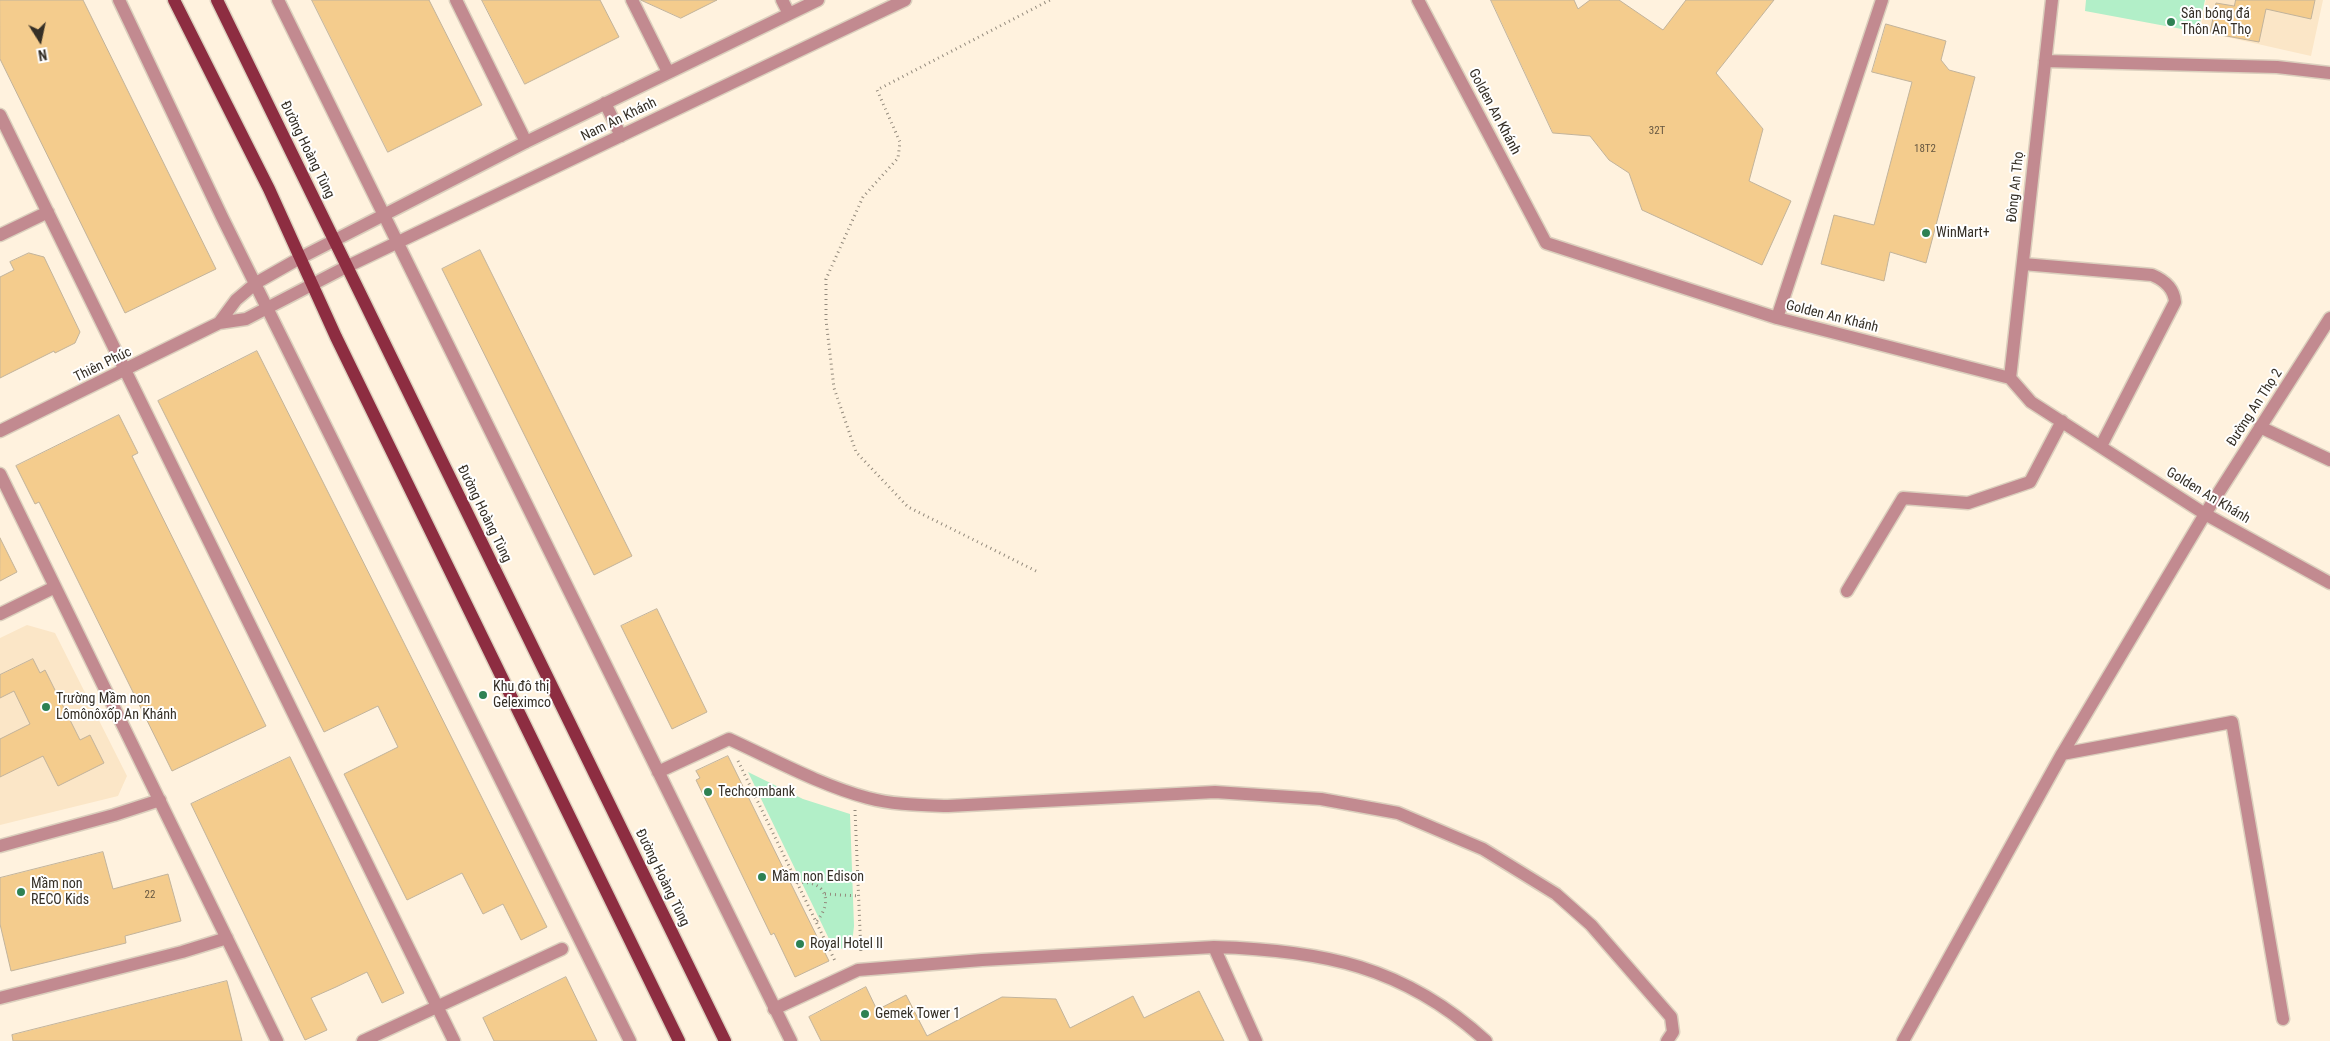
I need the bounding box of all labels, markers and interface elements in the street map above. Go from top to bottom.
place label: Sân bóng đá Thôn An Thọ [2181,6,2251,38]
north arrow [15,15,65,65]
marker: Sân bóng đá Thôn An Thọ [2165,16,2177,28]
text: N [37,46,48,63]
street label: Golden An Khánh [1464,66,1524,158]
street label: Nam An Khánh [579,95,659,145]
street label: Đường Hoàng Tùng [276,99,338,201]
house number: 32T [1649,124,1665,138]
house number: 18T2 [1914,142,1936,156]
street label: Đông An Thọ [2004,151,2028,223]
place label: WinMart+ [1936,225,1990,241]
marker: WinMart+ [1920,227,1932,239]
street label: Golden An Khánh [1784,297,1880,337]
street label: Thiên Phúc [72,344,134,386]
street label: Đường An Thọ 2 [2224,366,2286,450]
street label: Đường Hoàng Tùng [453,463,515,565]
street label: Golden An Khánh [2163,464,2253,528]
place label: Khu đô thị Geleximco [493,679,551,712]
marker: Khu đô thị Geleximco [477,689,489,701]
place label: Trường Mầm non Lômônôxốp An Khánh [56,691,177,724]
marker: Trường Mầm non Lômônôxốp An Khánh [40,701,52,713]
place label: Techcombank [718,784,795,800]
marker: Techcombank [702,786,714,798]
street label: Đường Hoàng Tùng [631,827,693,929]
place label: Mầm non Edison [772,869,864,885]
marker: Mầm non Edison [756,871,768,883]
place label: Mầm non RECO Kids [31,876,89,909]
marker: Mầm non RECO Kids [15,886,27,898]
house number: 22 [145,888,155,902]
place label: Royal Hotel II [810,936,883,952]
marker: Royal Hotel II [794,938,806,950]
place label: Gemek Tower 1 [875,1006,960,1022]
marker: Gemek Tower 1 [859,1008,871,1020]

